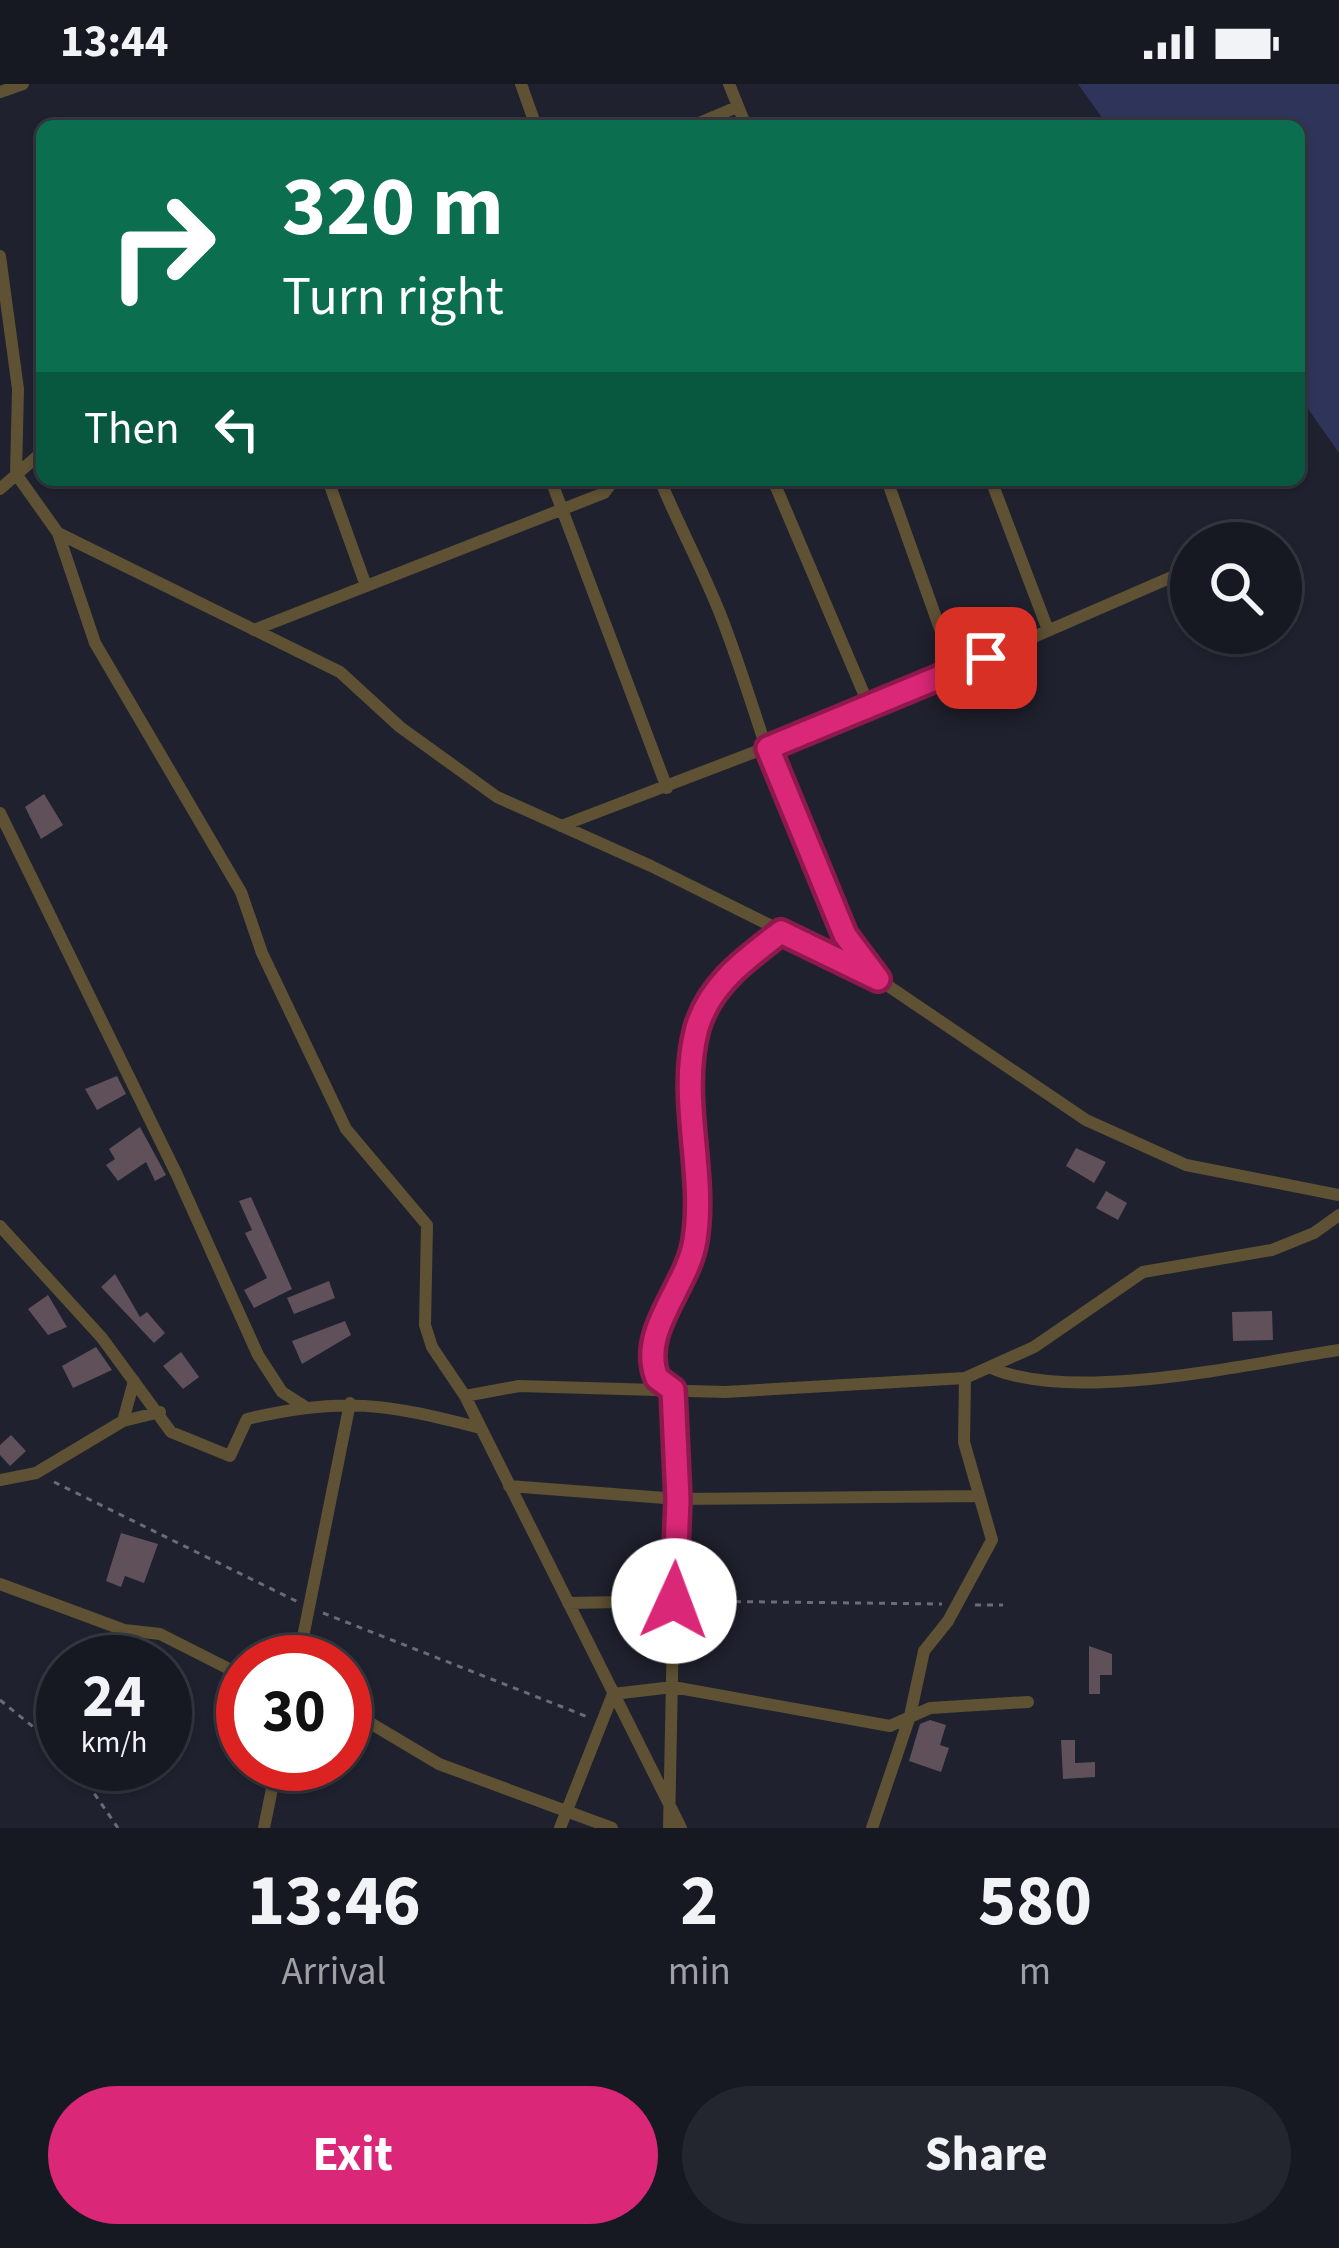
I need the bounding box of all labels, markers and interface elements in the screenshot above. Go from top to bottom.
text: 13:44 [60,10,169,74]
text: 320 m [282,148,504,268]
icon: right [84,168,240,324]
text: Turn right [282,259,504,336]
icon: left [204,396,270,462]
text: Then [84,397,180,461]
map controls [1170,522,1302,654]
button: search [1170,522,1302,654]
pin [935,607,1037,709]
icon: arrive [953,625,1019,691]
position arrow [611,1538,737,1664]
speed limit sign: 30 [216,1635,372,1791]
text: 24 [82,1655,146,1740]
text: km/h [81,1721,147,1764]
text: 13:46 [247,1850,421,1953]
text: 2 [680,1850,718,1953]
text: 580 [978,1850,1092,1953]
text: Arrival [281,1944,386,2000]
text: min [668,1944,731,2000]
text: m [1019,1944,1051,2000]
button: Exit [48,2086,658,2224]
button: Share [682,2086,1291,2224]

